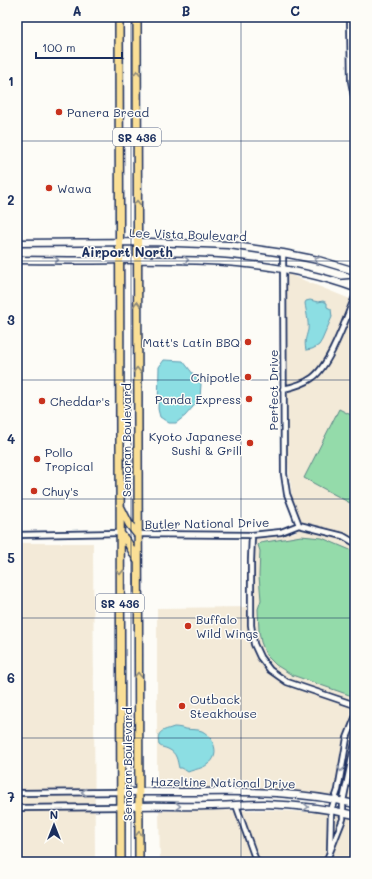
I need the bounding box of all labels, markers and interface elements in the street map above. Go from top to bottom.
text: A [72,2,82,19]
text: B [182,2,191,19]
text: C [290,2,300,19]
scale bar [36,34,122,60]
text: 100 m [42,39,76,55]
one-way arrow [133,70,141,76]
text: 1 [8,72,14,89]
place label: Panera Bread [67,104,150,120]
marker: Panera Bread [54,107,64,117]
road number: SR 436 [113,128,161,146]
place label: Wawa [57,180,92,196]
marker: Wawa [44,183,54,193]
text: 2 [7,191,15,208]
one-way arrow [133,200,141,206]
street label: Lee Vista Boulevard [129,224,248,244]
district label: Airport North [81,243,173,260]
one-way arrow [53,256,59,264]
one-way arrow [183,256,189,265]
one-way arrow [314,257,321,265]
one-way arrow [133,301,141,307]
text: 3 [7,311,15,328]
place label: Matt's Latin BBQ [143,334,240,350]
marker: Matt's Latin BBQ [243,337,253,347]
street label: Perfect Drive [265,350,281,430]
one-way arrow [133,367,141,373]
place label: Chipotle [191,369,240,385]
marker: Chipotle [243,372,253,382]
street label: Semoran Boulevard [118,383,134,497]
place label: Panda Express [155,391,241,407]
place label: Cheddar's [50,393,110,409]
marker: Panda Express [244,394,254,404]
marker: Cheddar's [37,396,47,406]
place label: Kyoto Japanese Sushi & Grill [149,428,242,458]
text: 4 [7,430,15,447]
marker: Kyoto Japanese Sushi & Grill [245,438,255,448]
place label: Pollo Tropical [45,444,93,474]
marker: Pollo Tropical [32,454,42,464]
place label: Chuy's [42,483,79,499]
marker: Chuy's [29,486,39,496]
street label: Butler National Drive [145,514,269,532]
text: 5 [7,549,15,566]
one-way arrow [116,569,124,575]
road number: SR 436 [96,594,144,612]
place label: Buffalo Wild Wings [196,611,258,641]
marker: Buffalo Wild Wings [183,621,193,631]
text: 6 [7,669,15,686]
one-way arrow [134,672,142,678]
place label: Outback Steakhouse [190,691,257,721]
marker: Outback Steakhouse [177,701,187,711]
street label: Semoran Boulevard [119,707,135,821]
one-way arrow [338,765,346,772]
street label: Hazeltine National Drive [150,773,296,791]
text: 7 [7,788,15,805]
one-way arrow [81,788,87,796]
one-way arrow [175,802,181,810]
one-way arrow [303,803,309,812]
north arrow [34,805,74,845]
text: N [50,807,58,822]
one-way arrow [134,831,143,837]

